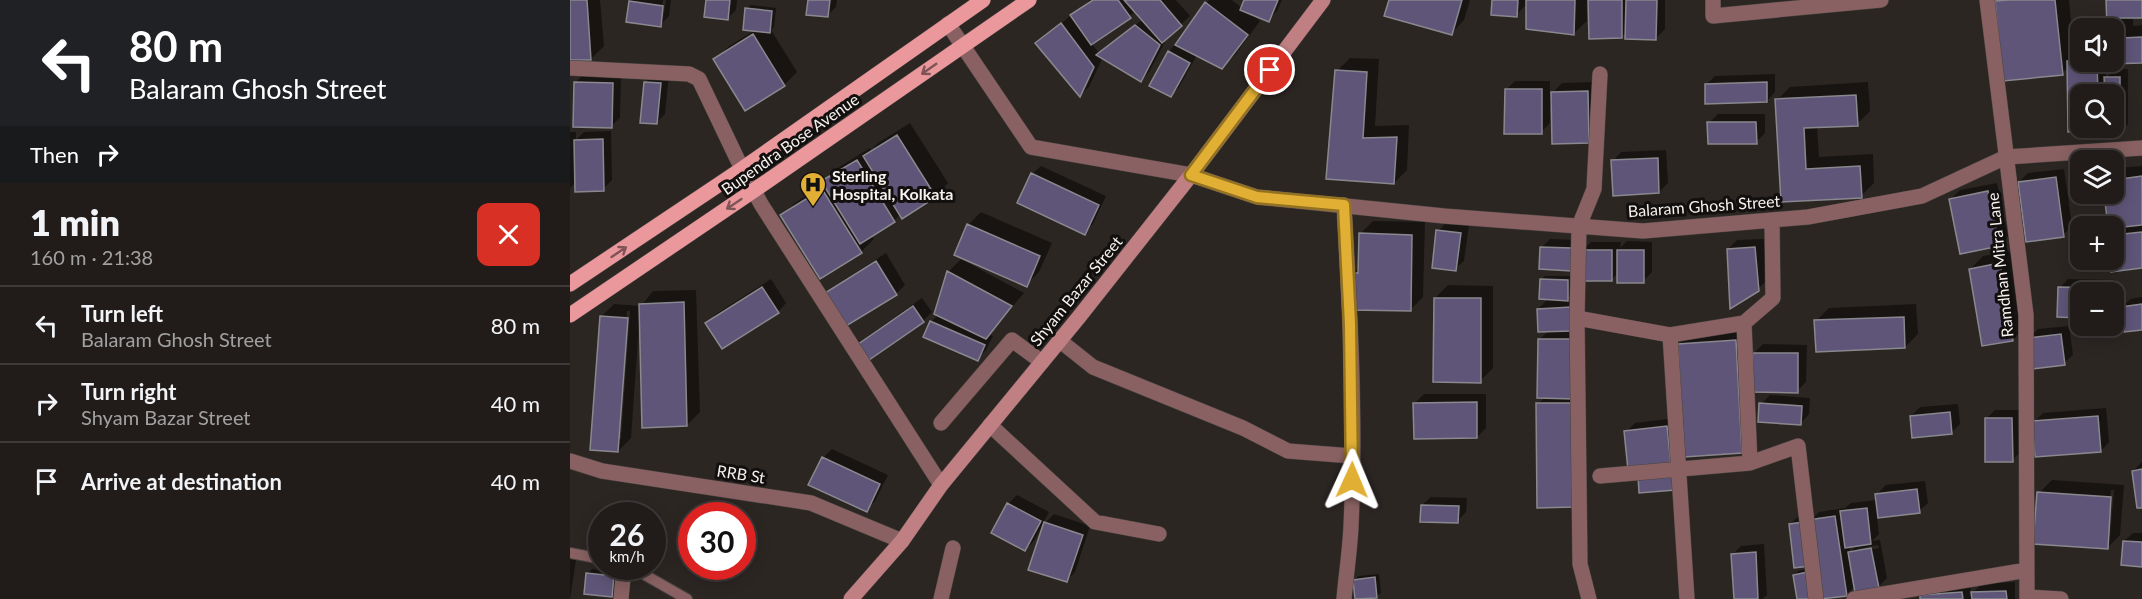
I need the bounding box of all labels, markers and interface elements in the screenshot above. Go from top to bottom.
map controls [2070,18,2124,336]
button: sound [2070,18,2124,72]
text: 80 m [129,21,223,71]
icon: left [30,24,108,102]
pin [1244,44,1295,95]
icon: arrive [1253,53,1286,86]
one-way arrow [921,63,937,75]
text: Balaram Ghosh Street [129,72,386,105]
button: search [2070,84,2124,138]
street label: Bupendra Bose Avenue [717,89,862,198]
icon: right [91,138,124,171]
text: Then [30,141,79,168]
button: layers [2070,150,2124,204]
place label: Sterling Hospital, Kolkata [832,166,953,203]
hospital icon: Sterling Hospital, Kolkata [798,170,828,208]
street label: Balaram Ghosh Street [1627,191,1781,220]
street label: Ramdhan Mitra Lane [1982,192,2017,338]
one-way arrow [726,198,743,210]
text: 1 min [30,200,120,244]
button: close [477,203,540,266]
button: + [2070,216,2124,270]
street label: Shyam Bazar Street [1026,232,1126,349]
text: 160 m · 21:38 [30,245,153,269]
one-way arrow [610,245,627,258]
button: − [2070,282,2124,336]
text: Turn left [81,300,163,327]
icon: left [30,309,63,342]
text: 80 m [491,312,540,339]
text: Balaram Ghosh Street [81,327,272,351]
text: Turn right [81,378,176,405]
icon: right [30,387,63,420]
text: 40 m [491,390,540,417]
text: Shyam Bazar Street [81,405,251,429]
position arrow [1320,448,1384,512]
street label: RRB St [716,460,767,487]
icon: arrive [30,465,63,498]
text: Arrive at destination [81,468,282,495]
text: 40 m [491,468,540,495]
speed limit sign: 30 [678,502,756,580]
text: 26 [610,516,644,552]
text: km/h [609,547,645,565]

